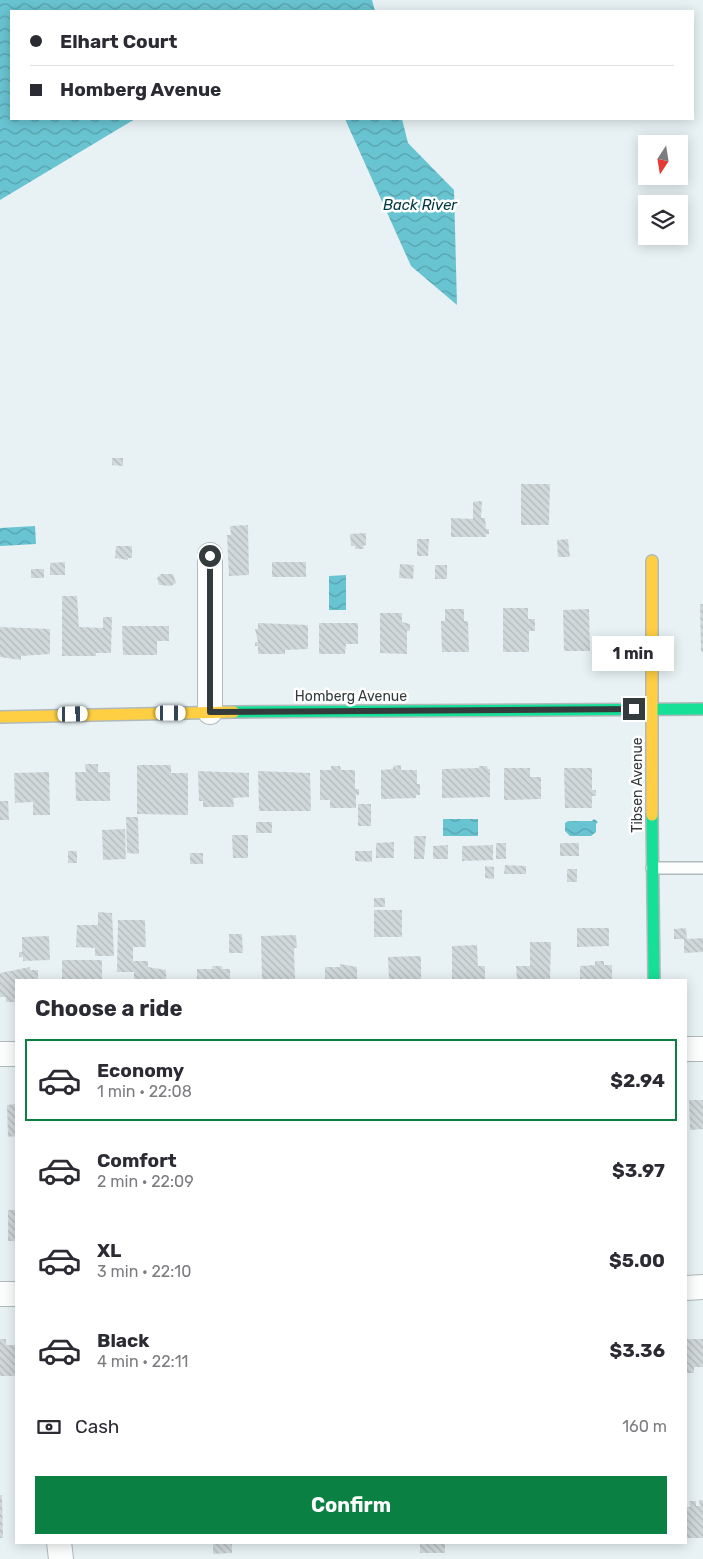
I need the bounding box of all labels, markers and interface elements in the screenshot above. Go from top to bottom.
text: Elhart Court [60,30,177,53]
text: Homberg Avenue [60,78,221,101]
north arrow [638,135,688,185]
map controls [638,135,688,245]
button: layers [638,195,688,245]
water label: Back River [383,196,458,214]
route start [199,545,221,567]
callout: 1 min [593,636,675,672]
text: 1 min [613,644,653,663]
street label: Homberg Avenue [295,688,407,705]
route end [623,698,645,720]
car [57,706,88,722]
car [156,706,186,721]
street label: Tibsen Avenue [629,737,646,833]
text: Choose a ride [35,995,182,1022]
icon: car [37,1058,82,1103]
text: Economy [97,1059,184,1082]
text: $2.94 [610,1069,665,1092]
text: 1 min · 22:08 [97,1082,192,1101]
icon: car [37,1148,82,1193]
text: Comfort [97,1149,177,1172]
text: $3.97 [612,1159,665,1182]
text: 2 min · 22:09 [97,1172,194,1191]
icon: car [37,1238,82,1283]
text: XL [97,1239,121,1262]
text: $5.00 [609,1249,665,1272]
text: 3 min · 22:10 [97,1262,191,1281]
icon: car [37,1328,82,1373]
text: Black [97,1329,149,1352]
text: $3.36 [610,1339,665,1362]
text: 4 min · 22:11 [97,1352,188,1371]
icon: cash [35,1413,63,1441]
text: Cash [75,1415,119,1438]
text: 160 m [622,1417,667,1436]
button: Confirm [35,1476,667,1534]

